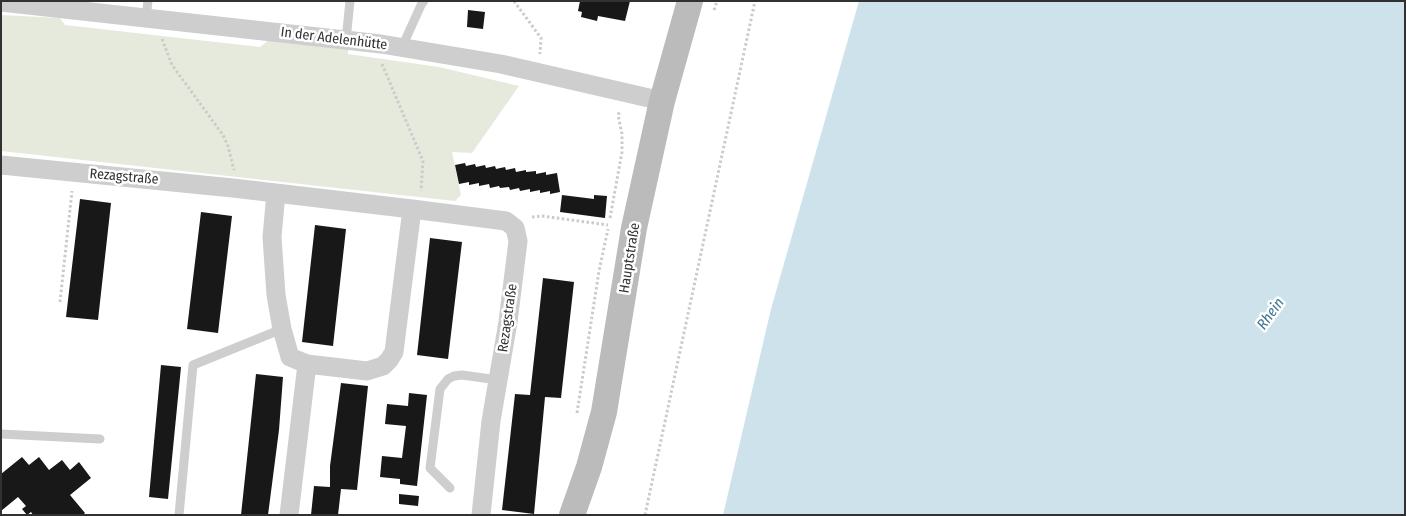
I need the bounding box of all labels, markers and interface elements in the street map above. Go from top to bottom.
street label: In der Adelenhütte [280,24,388,54]
street label: Rezagstraße [89,166,159,188]
street label: Hauptstraße [616,222,644,294]
street label: Rezagstraße [495,283,521,353]
water label: Rhein [1254,295,1288,333]

